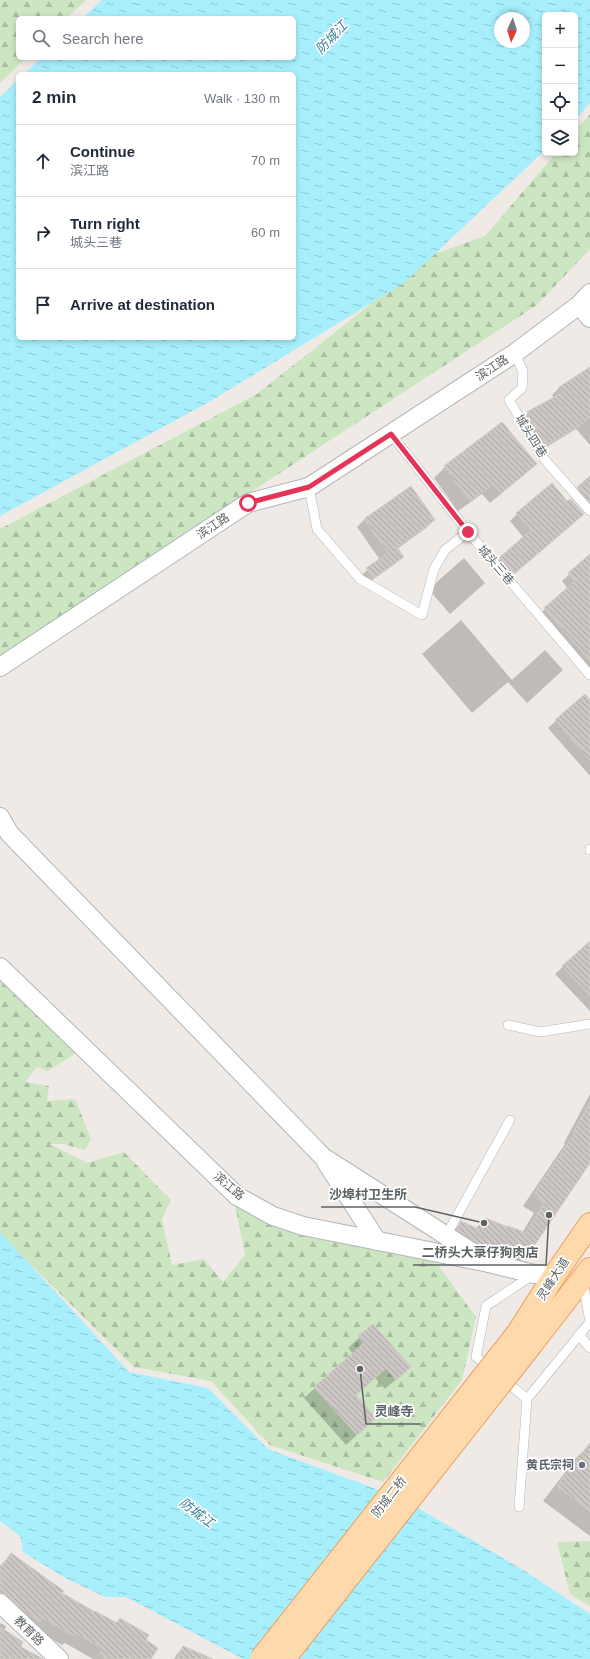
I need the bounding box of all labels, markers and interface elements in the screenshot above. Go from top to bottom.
north arrow [494,12,530,48]
map controls [542,12,578,156]
button: + [542,12,578,48]
search box [16,16,296,60]
water label: 防城江 [312,17,352,57]
icon: search [30,27,52,49]
text: Search here [62,30,144,47]
button: − [542,48,578,84]
button: locate [542,84,578,120]
text: 2 min [32,88,76,107]
text: Walk · 130 m [204,91,280,106]
button: layers [542,120,578,156]
text: Continue [70,143,135,160]
icon: ahead [32,150,54,172]
text: 70 m [251,153,280,168]
text: 滨江路 [70,163,109,178]
text: Turn right [70,215,140,232]
icon: right [32,222,54,244]
text: 60 m [251,225,280,240]
text: 城头三巷 [70,235,122,250]
icon: arrive [32,294,54,316]
text: Arrive at destination [70,296,215,313]
street label: 滨江路 [473,352,511,384]
street label: 城头四巷 [512,412,550,460]
route start [239,494,257,512]
street label: 滨江路 [194,510,232,542]
route end [459,523,477,541]
street label: 城头三巷 [475,542,517,588]
street label: 滨江路 [211,1169,247,1203]
callout: 沙埠村卫生所 [321,1182,415,1207]
text: 沙埠村卫生所 [329,1187,407,1202]
callout: 二桥头大菉仔狗肉店 [413,1240,546,1265]
text: 二桥头大菉仔狗肉店 [421,1245,539,1260]
street label: 灵峰大道 [534,1255,572,1303]
callout: 灵峰寺 [366,1399,421,1424]
text: 灵峰寺 [374,1404,414,1419]
place label: 黄氏宗祠 [526,1458,574,1472]
marker: 黄氏宗祠 [577,1460,587,1470]
street label: 防城二桥 [369,1474,409,1520]
water label: 防城江 [177,1495,218,1531]
street label: 教育路 [11,1613,47,1649]

